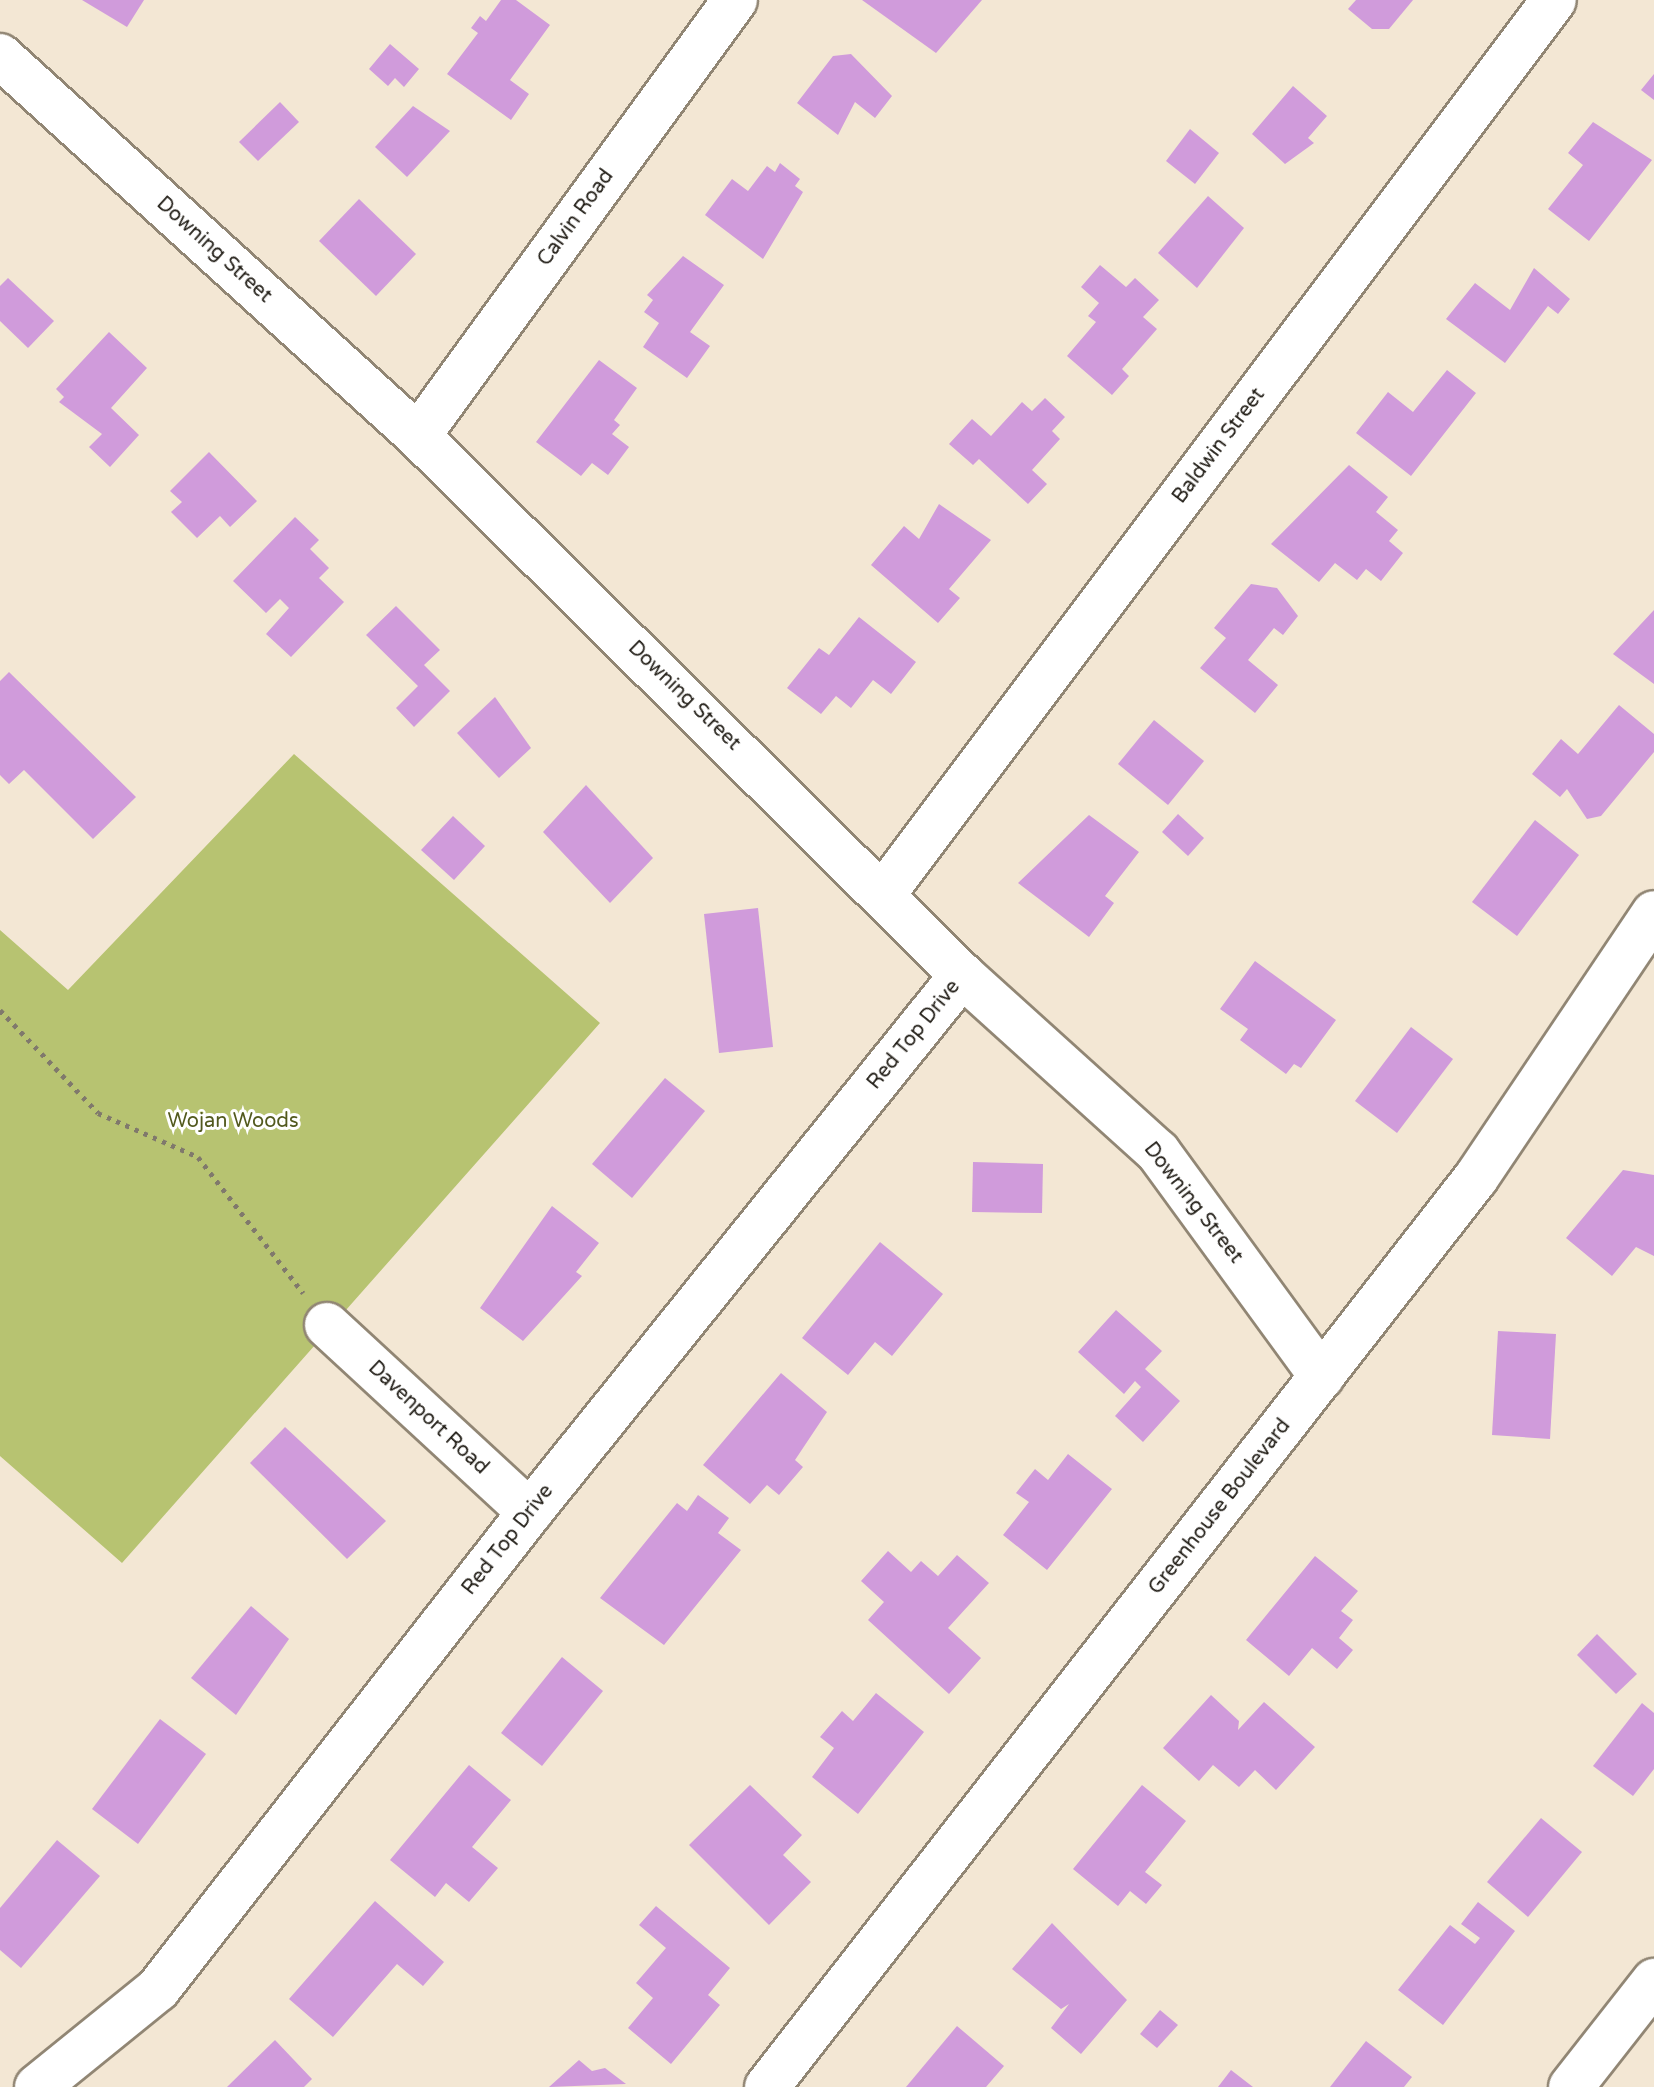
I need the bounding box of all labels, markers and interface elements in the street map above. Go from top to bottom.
street label: Calvin Road [533,165,619,271]
street label: Downing Street [151,192,277,308]
street label: Baldwin Street [1168,384,1270,508]
street label: Downing Street [623,636,745,756]
street label: Red Top Drive [863,976,965,1094]
park label: Wojan Woods [167,1109,299,1133]
street label: Downing Street [1138,1138,1248,1268]
street label: Davenport Road [363,1356,493,1480]
street label: Greenhouse Boulevard [1144,1415,1296,1599]
street label: Red Top Drive [457,1480,559,1600]

